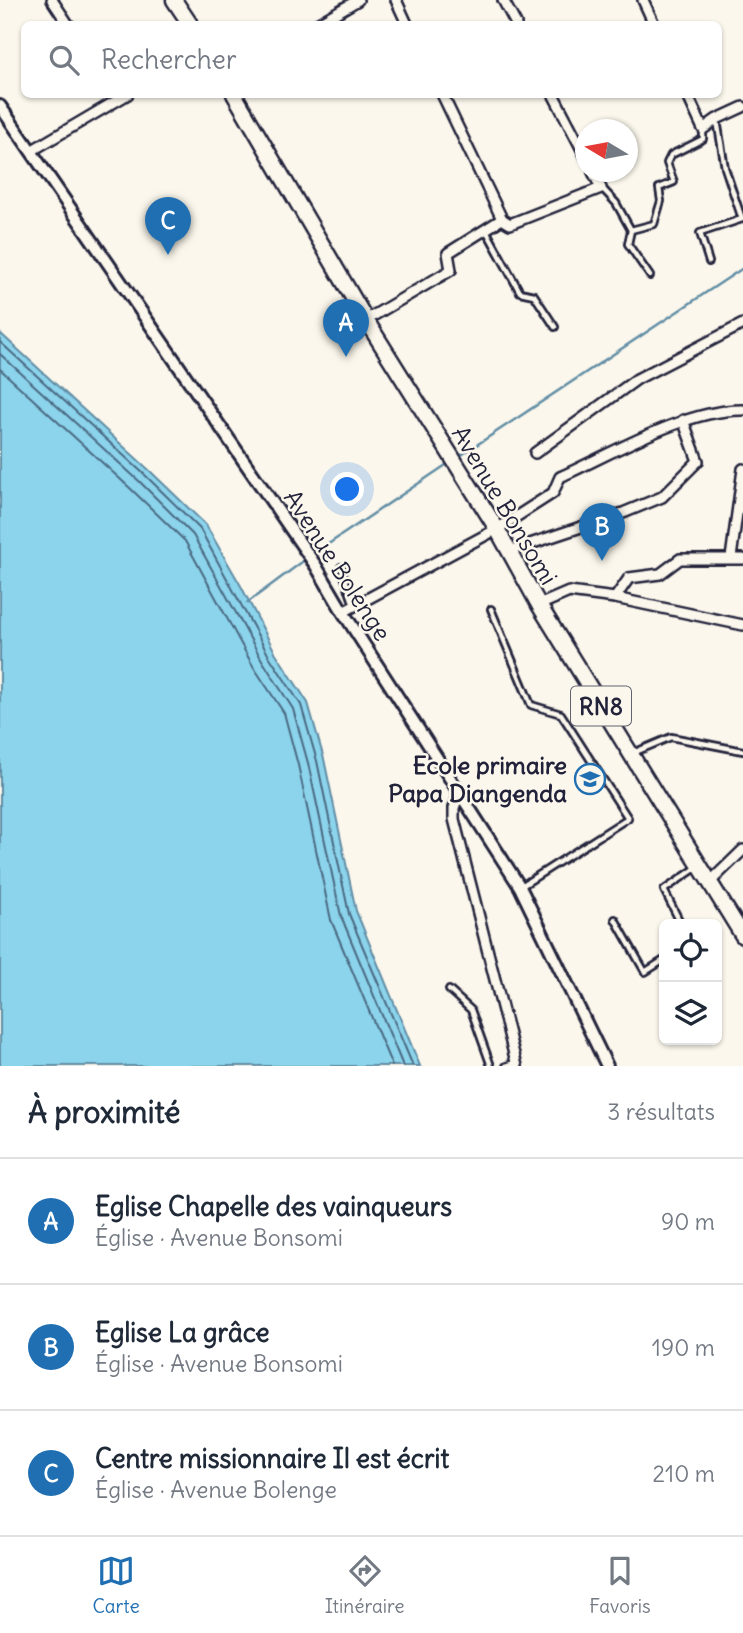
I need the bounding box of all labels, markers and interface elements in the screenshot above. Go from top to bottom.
search box [21,21,722,98]
icon: search [45,41,83,79]
text: Rechercher [101,43,237,76]
north arrow [575,119,638,182]
pin: C [145,197,191,255]
pin: A [323,299,369,357]
street label: Avenue Bonsomi [446,420,564,590]
your location [330,472,364,506]
street label: Avenue Bolenge [278,484,398,646]
pin: B [579,503,625,561]
road number: RN8 [571,686,631,726]
place label: Ecole primaire Papa Diangenda [388,750,567,808]
school or university icon: Ecole primaire Papa Diangenda [573,762,607,796]
map controls [659,919,722,1045]
button: locate [659,919,722,982]
button: layers [659,982,722,1045]
text: À proximité [28,1093,180,1131]
text: 3 résultats [607,1097,715,1126]
text: Eglise Chapelle des vainqueurs [95,1190,452,1223]
text: A [44,1207,58,1236]
text: 90 m [661,1207,715,1236]
text: Église · Avenue Bonsomi [95,1223,343,1252]
text: Eglise La grâce [95,1316,269,1349]
text: B [43,1333,59,1362]
text: 190 m [652,1333,715,1362]
text: Église · Avenue Bonsomi [95,1349,343,1378]
text: Centre missionnaire Il est écrit [95,1442,449,1475]
text: C [43,1459,59,1488]
text: 210 m [652,1459,715,1488]
text: Église · Avenue Bolenge [95,1475,337,1504]
tab: Carte [92,1552,140,1618]
tab: Itinéraire [325,1552,404,1618]
tab: Favoris [589,1552,651,1618]

